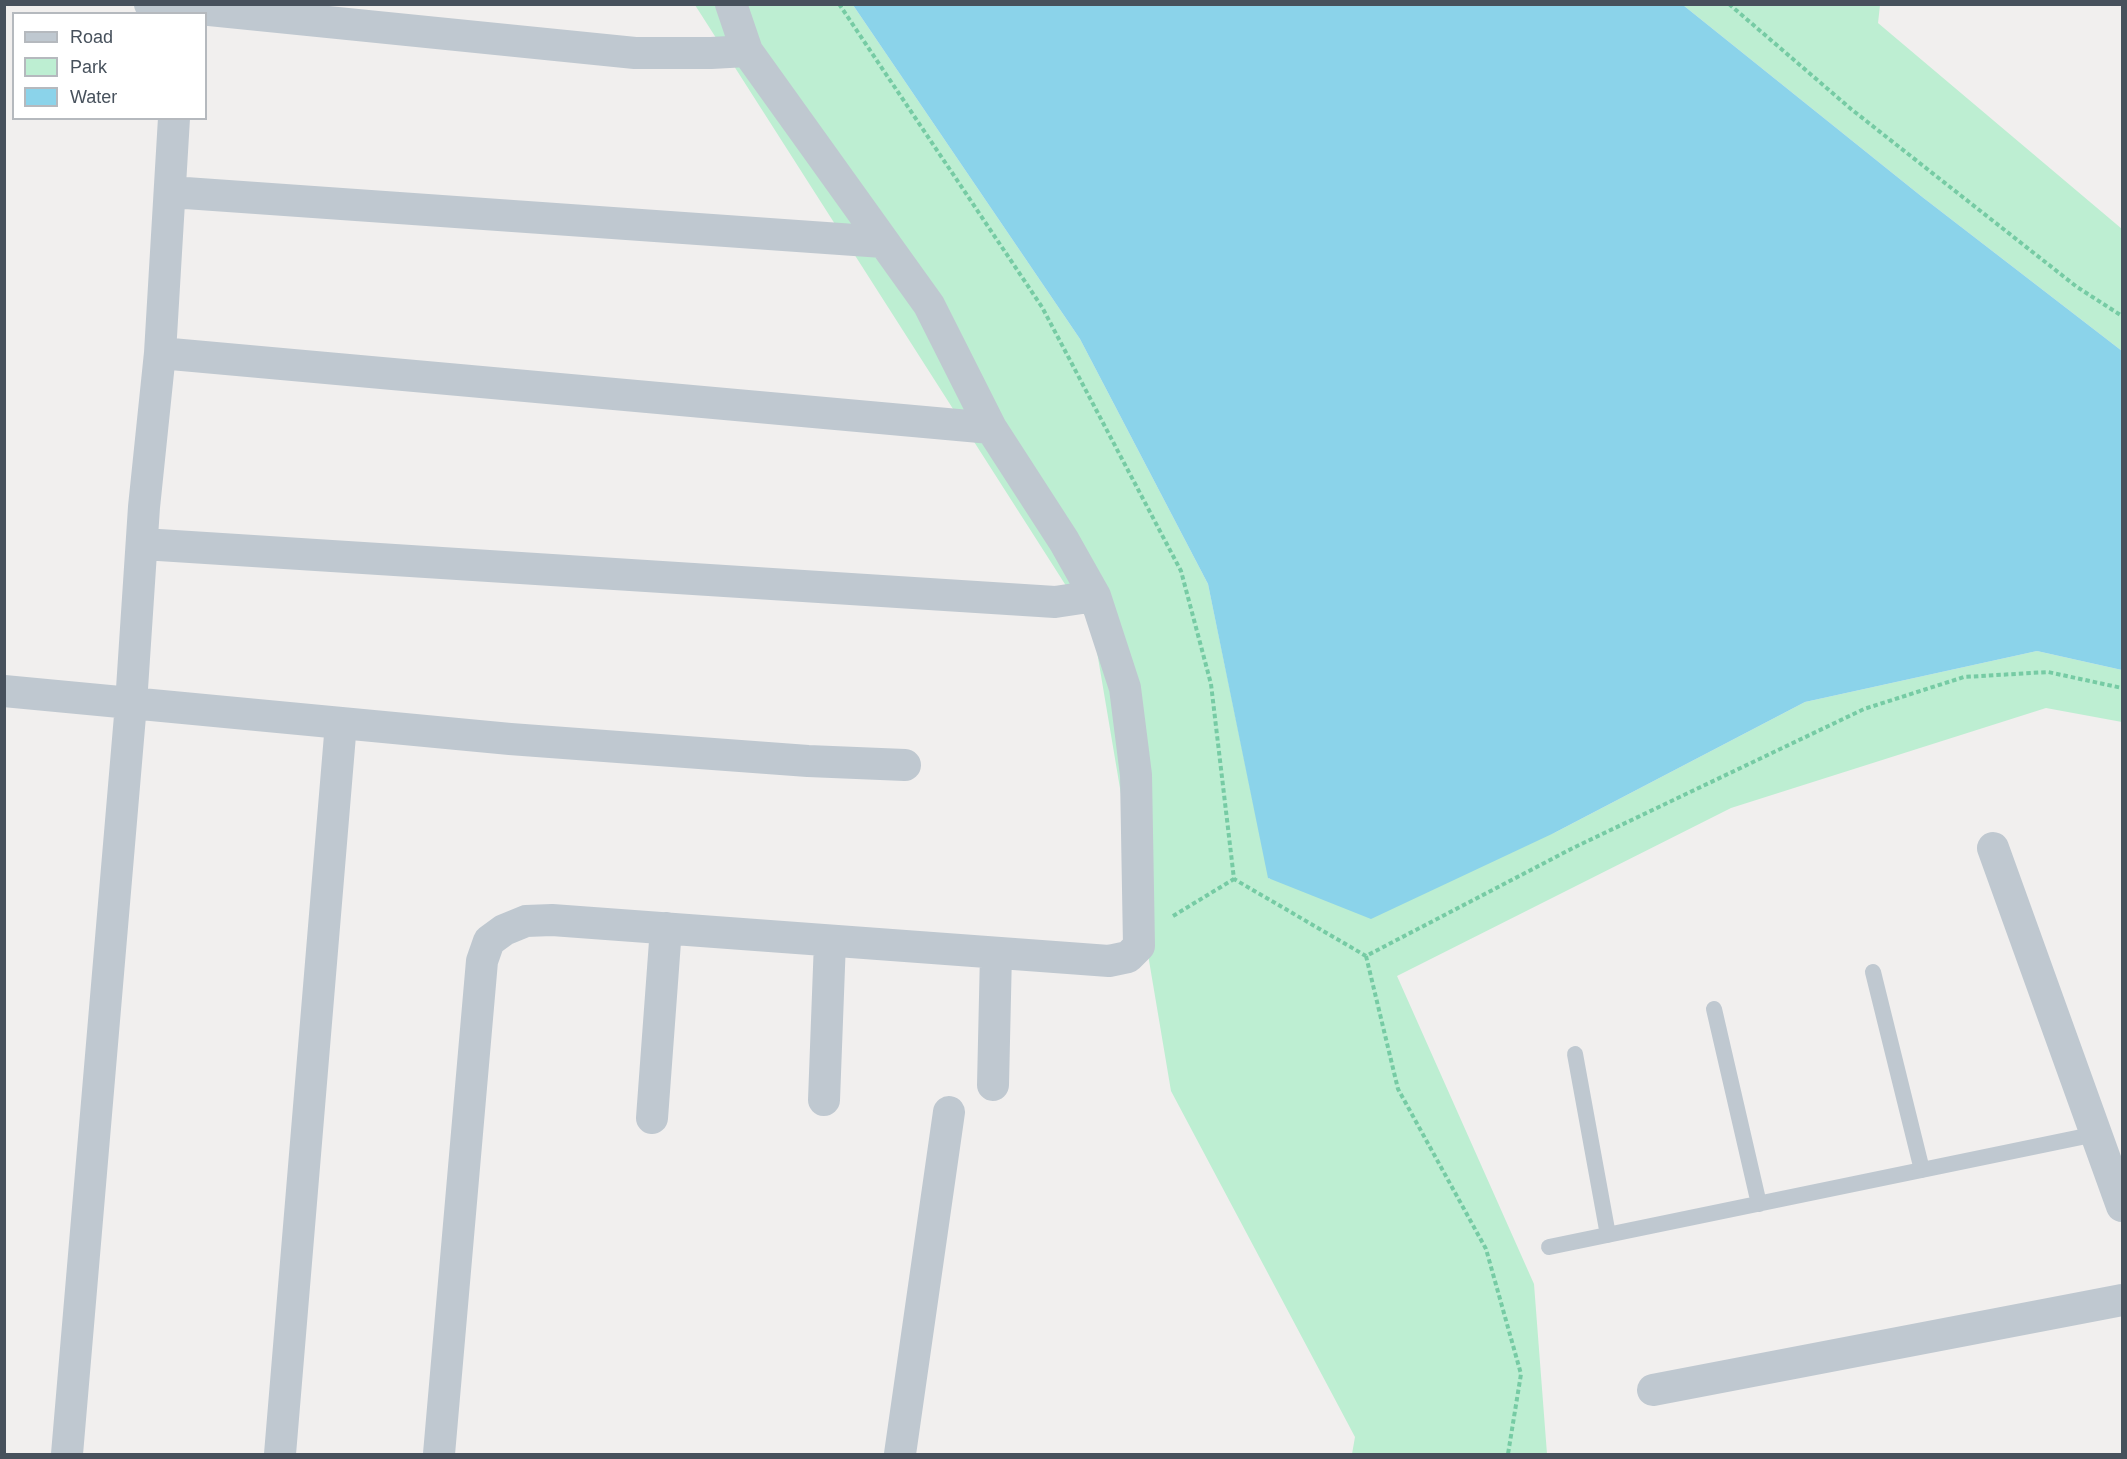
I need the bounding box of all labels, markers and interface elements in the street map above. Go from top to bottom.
legend [12,12,207,120]
text: Road [70,27,113,47]
text: Park [70,57,107,77]
text: Water [70,87,117,107]

